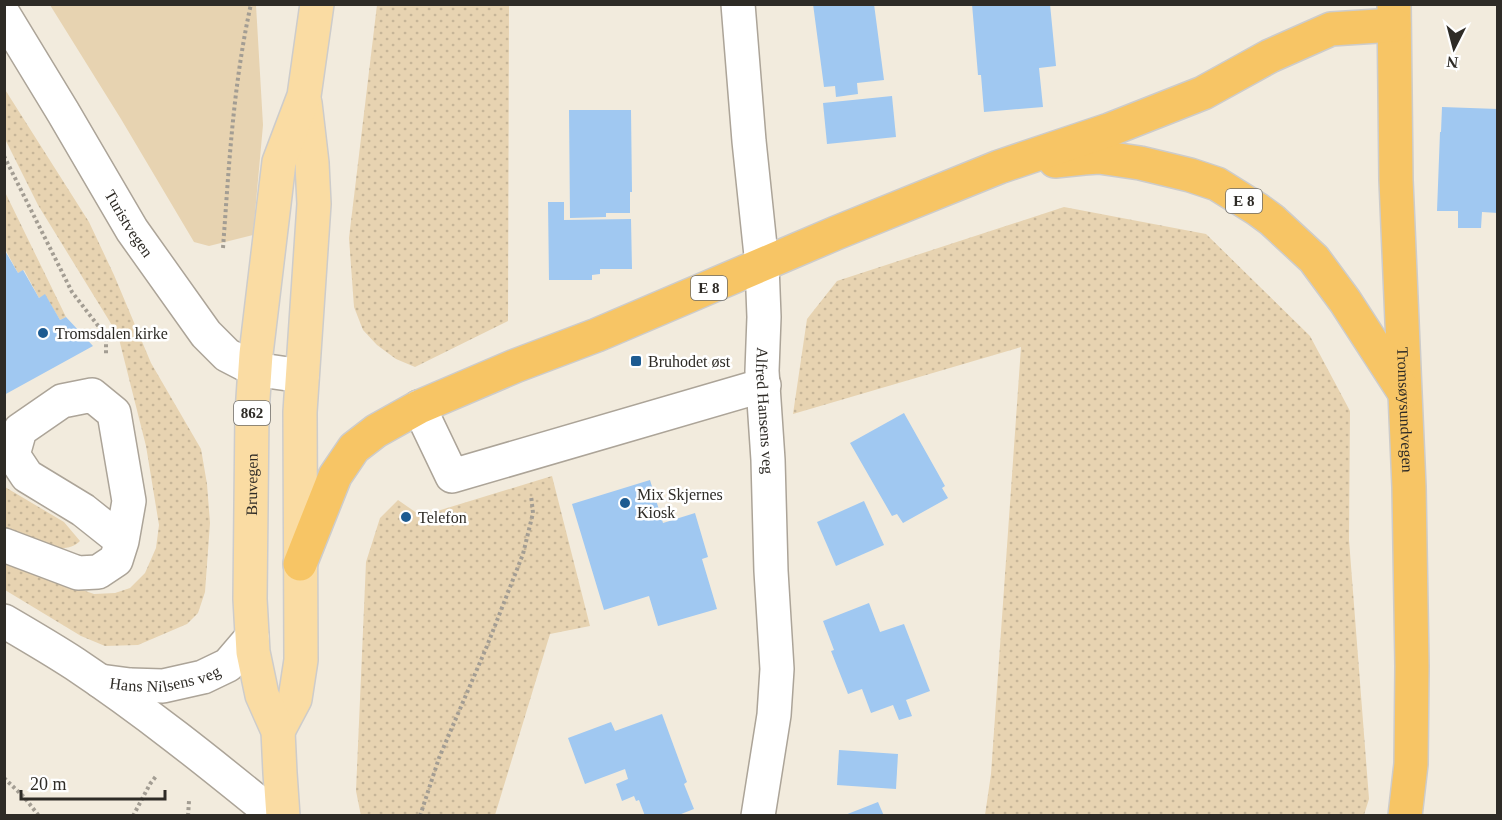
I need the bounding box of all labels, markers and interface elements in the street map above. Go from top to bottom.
north arrow [1424,18,1484,78]
text: N [1445,53,1459,71]
street label: Turistvegen [101,187,156,260]
road number: E 8 [1226,189,1262,213]
road number: E 8 [691,276,727,300]
place label: Tromsdalen kirke [55,325,168,342]
marker: Tromsdalen kirke [36,326,50,340]
street label: Alfred Hansens veg [753,347,776,474]
street label: Tromsøysundvegen [1394,347,1416,473]
place label: Bruhodet øst [648,353,731,370]
marker: Bruhodet øst [629,354,643,368]
road number: 862 [234,401,270,425]
street label: Bruvegen [243,453,261,516]
place label: Mix Skjernes Kiosk [637,486,723,521]
marker: Mix Skjernes Kiosk [618,496,632,510]
place label: Telefon [418,509,467,526]
marker: Telefon [399,510,413,524]
street label: Hans Nilsens veg [109,662,223,695]
scale bar [21,763,165,801]
text: 20 m [30,774,67,794]

